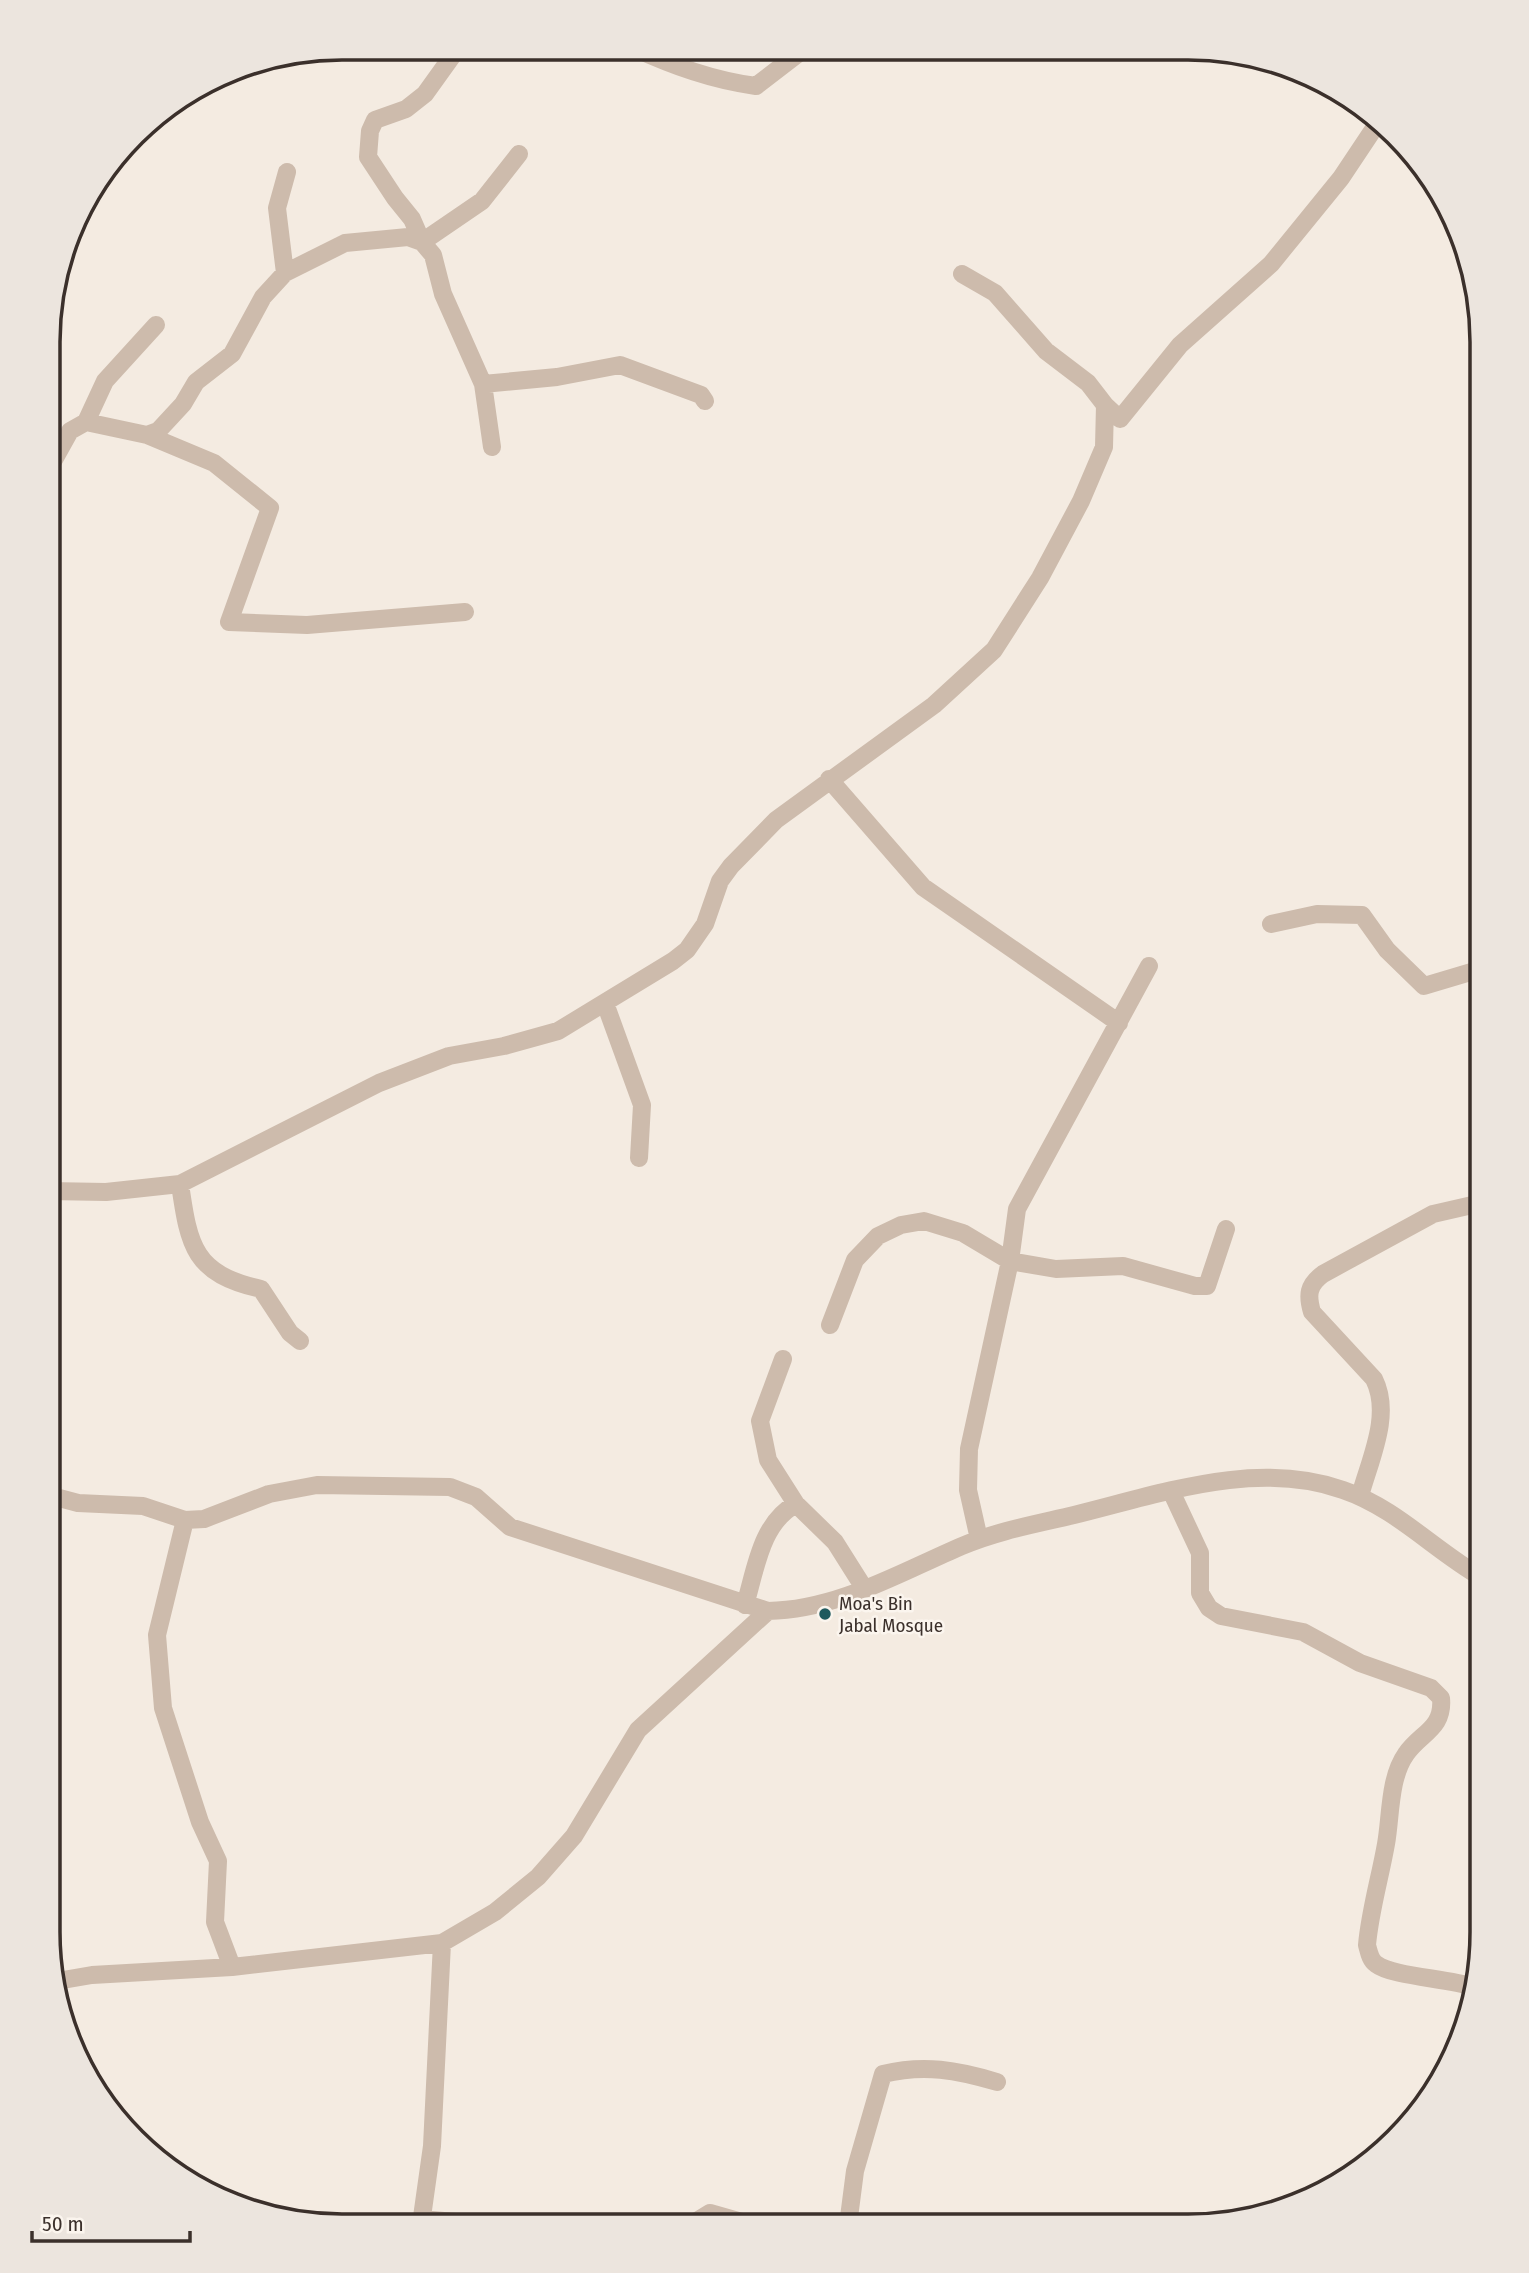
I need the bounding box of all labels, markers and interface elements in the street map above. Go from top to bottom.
place label: Moa's Bin Jabal Mosque [839,1592,943,1637]
marker: Moa's Bin Jabal Mosque [817,1606,833,1622]
scale bar [32,2200,189,2244]
text: 50 m [42,2211,84,2237]

